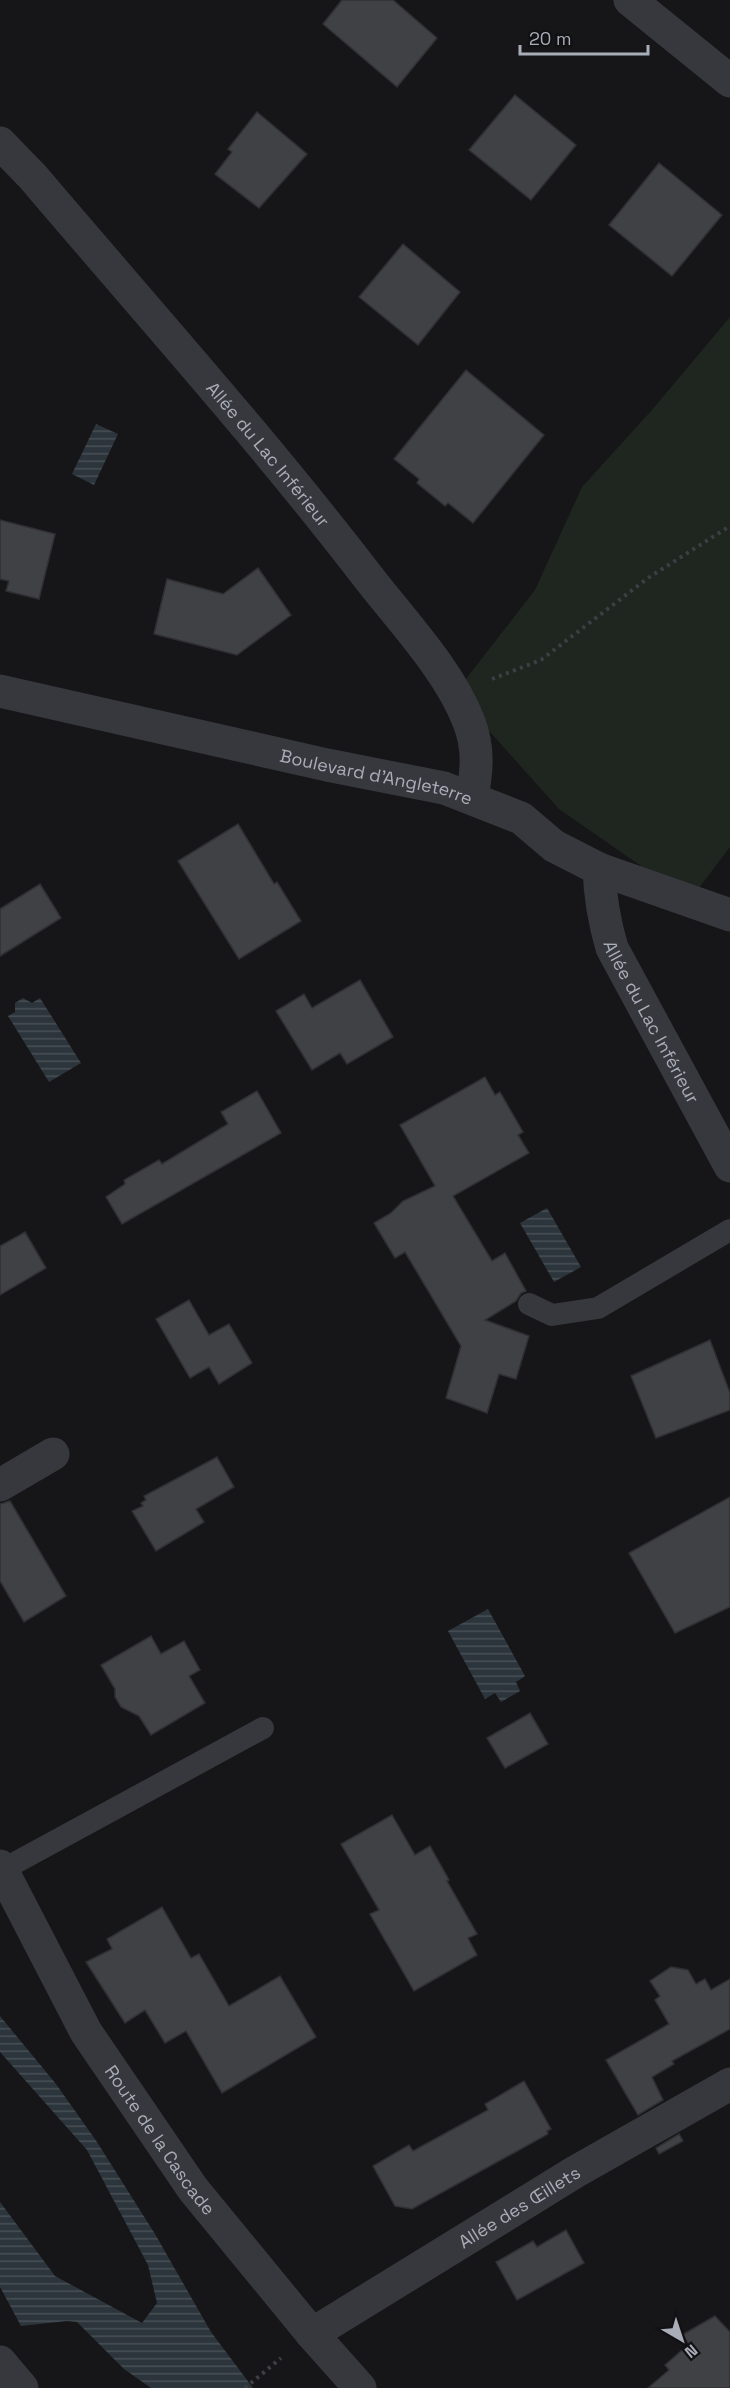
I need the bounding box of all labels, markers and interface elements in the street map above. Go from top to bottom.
scale bar [520,18,648,56]
text: 20 m [529,27,572,50]
street label: Allée du Lac Inférieur [202,376,336,531]
street label: Boulevard d'Angleterre [278,743,476,810]
street label: Allée du Lac Inférieur [599,938,705,1107]
street label: Route de la Cascade [100,2060,221,2219]
street label: Allée des Œillets [454,2160,584,2253]
north arrow [652,2310,712,2370]
text: N [680,2340,702,2363]

